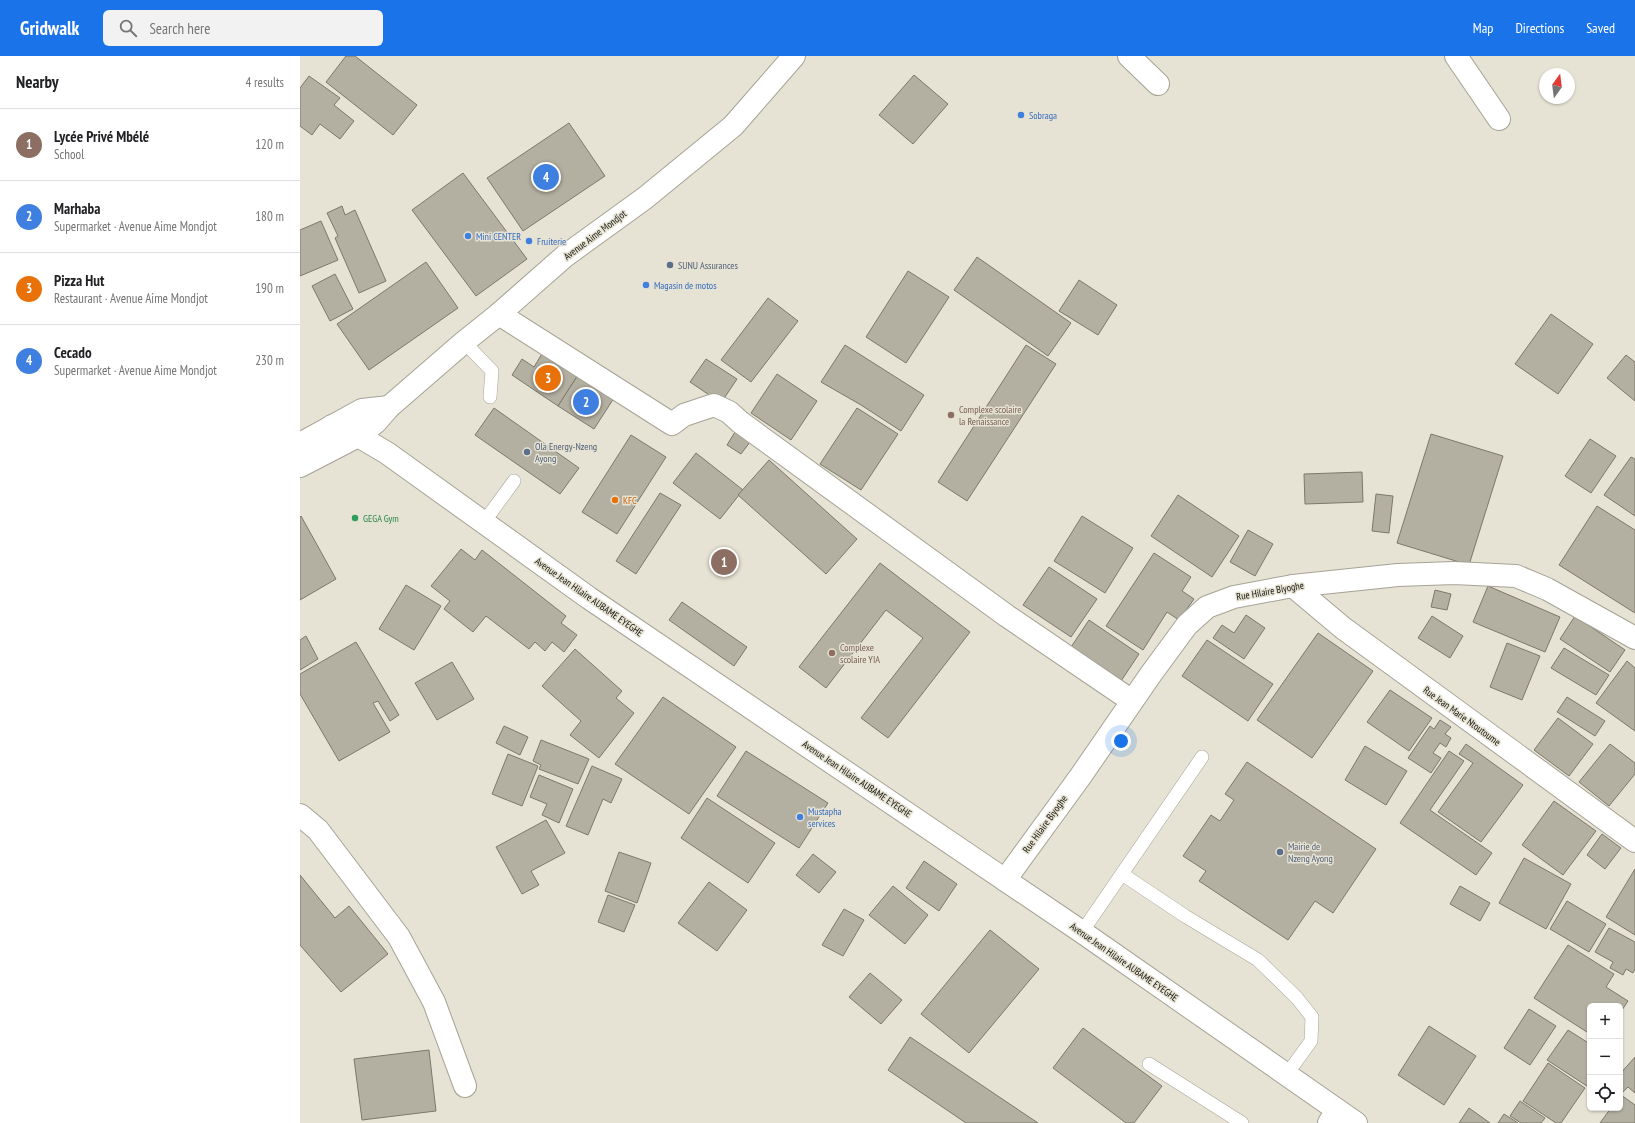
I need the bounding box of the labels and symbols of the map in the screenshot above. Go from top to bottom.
north arrow [1539,68,1575,104]
place label: Sobraga [1029,109,1057,122]
marker: Sobraga [1016,110,1026,120]
pin: 4 [533,162,559,192]
street label: Avenue Aime Mondjot [561,207,629,263]
place label: Mini CENTER [476,230,521,243]
marker: Mini CENTER [463,231,473,241]
place label: Fruiterie [537,235,566,248]
marker: Fruiterie [524,236,534,246]
place label: SUNU Assurances [678,259,738,272]
marker: SUNU Assurances [665,260,675,270]
place label: Magasin de motos [654,279,717,292]
marker: Magasin de motos [641,280,651,290]
pin: 3 [535,363,561,393]
pin: 2 [573,387,599,417]
place label: Complexe scolaire la Renaissance [959,403,1021,428]
marker: Complexe scolaire la Renaissance [946,410,956,420]
place label: Ola Energy-Nzeng Ayong [535,440,597,465]
marker: Ola Energy-Nzeng Ayong [522,447,532,457]
place label: KFC [623,494,637,507]
marker: KFC [610,495,620,505]
place label: GEGA Gym [363,512,399,525]
marker: GEGA Gym [350,513,360,523]
pin: 1 [711,547,737,577]
street label: Avenue Jean Hilaire AUBAME EYEGHE [532,555,646,639]
street label: Rue Hilaire Biyoghe [1235,579,1305,603]
place label: Complexe scolaire YIA [840,641,880,666]
marker: Complexe scolaire YIA [827,648,837,658]
street label: Rue Jean Marie Ntoutoume [1421,684,1503,748]
your location [1111,731,1131,751]
street label: Avenue Jean Hilaire AUBAME EYEGHE [800,738,914,820]
street label: Rue Hilaire Biyoghe [1020,793,1070,855]
place label: Mustapha services [808,805,842,830]
marker: Mustapha services [795,812,805,822]
place label: Mairie de Nzeng Ayong [1288,840,1333,865]
marker: Mairie de Nzeng Ayong [1275,847,1285,857]
street label: Avenue Jean Hilaire AUBAME EYEGHE [1067,920,1181,1004]

